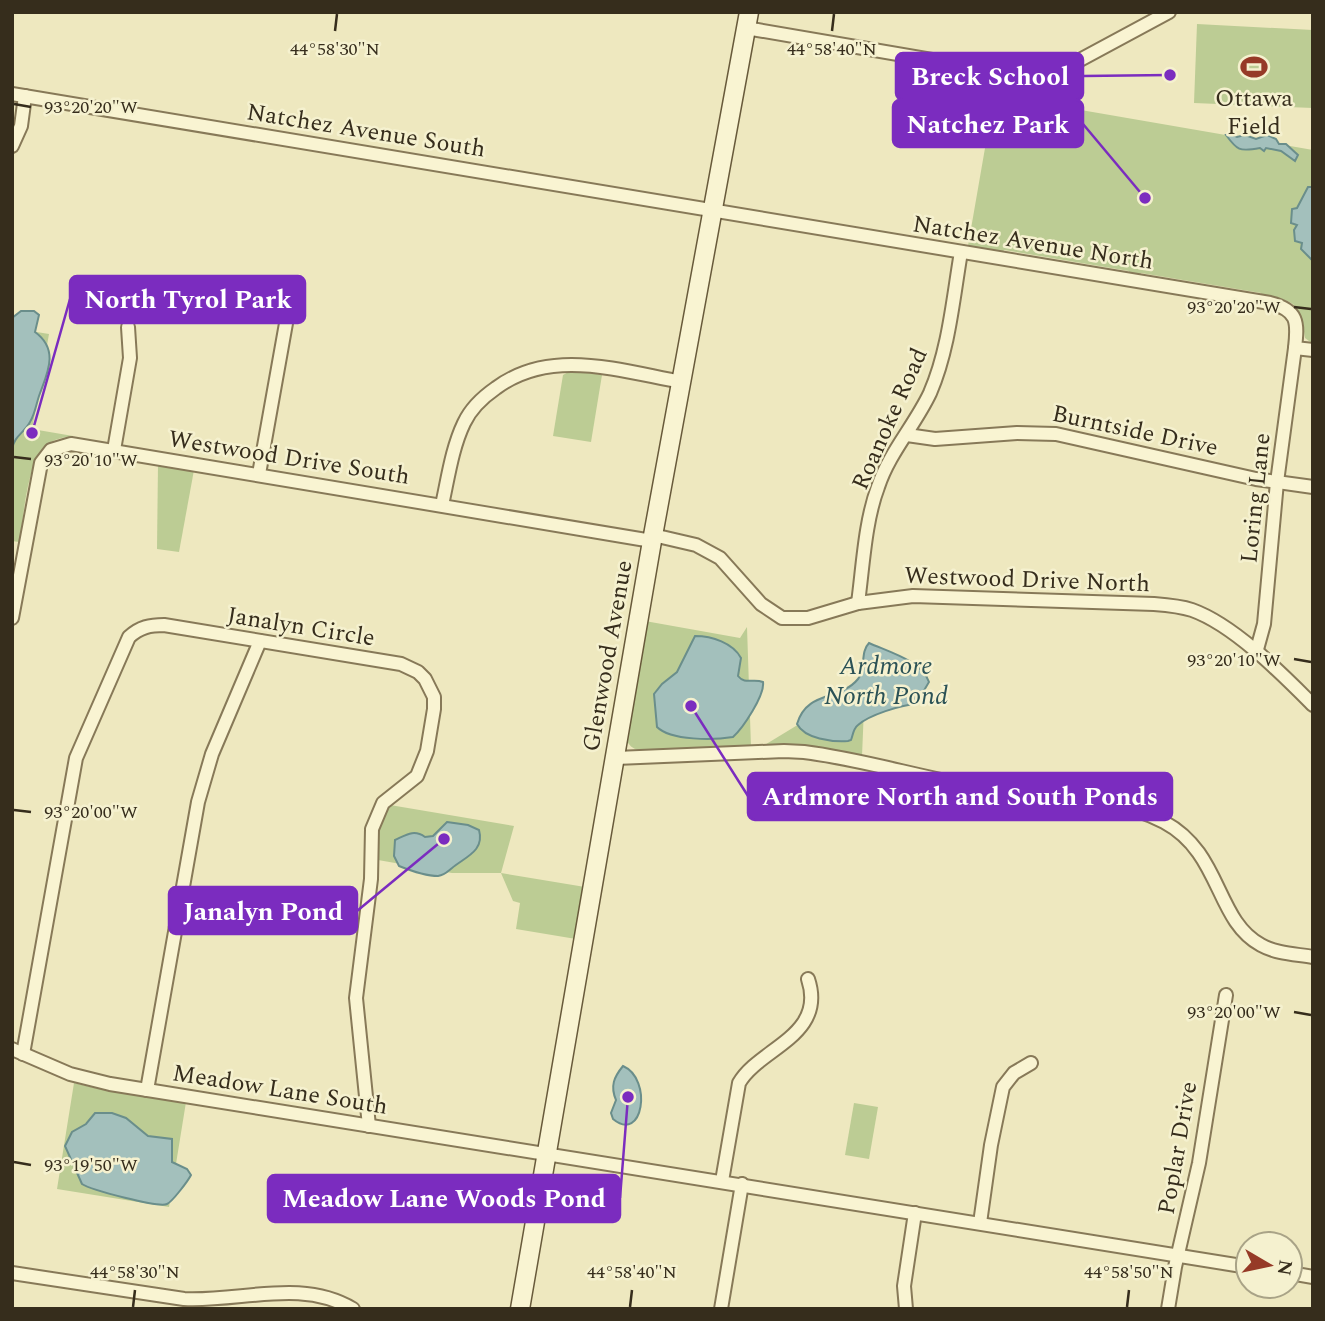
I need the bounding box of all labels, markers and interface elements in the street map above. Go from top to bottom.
text: 44°58'30"N [290,36,380,63]
text: 44°58'40"N [787,36,877,63]
sports icon: Ottawa Field [1239,52,1269,82]
callout: Breck School [896,53,1083,100]
text: Breck School [911,57,1069,97]
place label: Ottawa Field [1215,81,1293,145]
text: 93°20'20"W [44,94,138,121]
street label: Natchez Avenue South [244,94,488,168]
callout: Natchez Park [893,100,1083,147]
text: Natchez Park [907,105,1070,145]
street label: Natchez Avenue North [910,206,1156,280]
callout: North Tyrol Park [70,276,305,323]
text: North Tyrol Park [84,280,292,320]
text: 93°20'20"W [1187,294,1281,321]
street label: Roanoke Road [843,342,937,496]
street label: Burntside Drive [1049,396,1221,466]
street label: Westwood Drive South [166,421,412,495]
street label: Loring Lane [1231,431,1281,565]
text: 93°20'10"W [44,447,138,474]
street label: Glenwood Avenue [573,557,643,755]
street label: Westwood Drive North [904,558,1151,602]
street label: Janalyn Circle [225,598,377,656]
water label: Ardmore North Pond [824,646,948,716]
text: 93°20'10"W [1187,647,1281,674]
callout: Ardmore North and South Ponds [748,773,1172,820]
text: Ardmore North and South Ponds [762,777,1158,817]
text: 93°20'00"W [44,799,138,826]
callout: Janalyn Pond [169,887,357,934]
text: Janalyn Pond [183,892,343,932]
text: 93°20'00"W [1187,999,1281,1026]
street label: Meadow Lane South [170,1055,390,1125]
street label: Poplar Drive [1149,1079,1207,1217]
text: 93°19'50"W [44,1152,138,1179]
callout: Meadow Lane Woods Pond [268,1175,620,1222]
text: Meadow Lane Woods Pond [282,1179,606,1219]
north arrow [1234,1230,1304,1300]
text: N [1269,1257,1300,1277]
text: 44°58'30"N [90,1259,180,1286]
text: 44°58'40"N [587,1259,677,1286]
text: 44°58'50"N [1084,1259,1174,1286]

